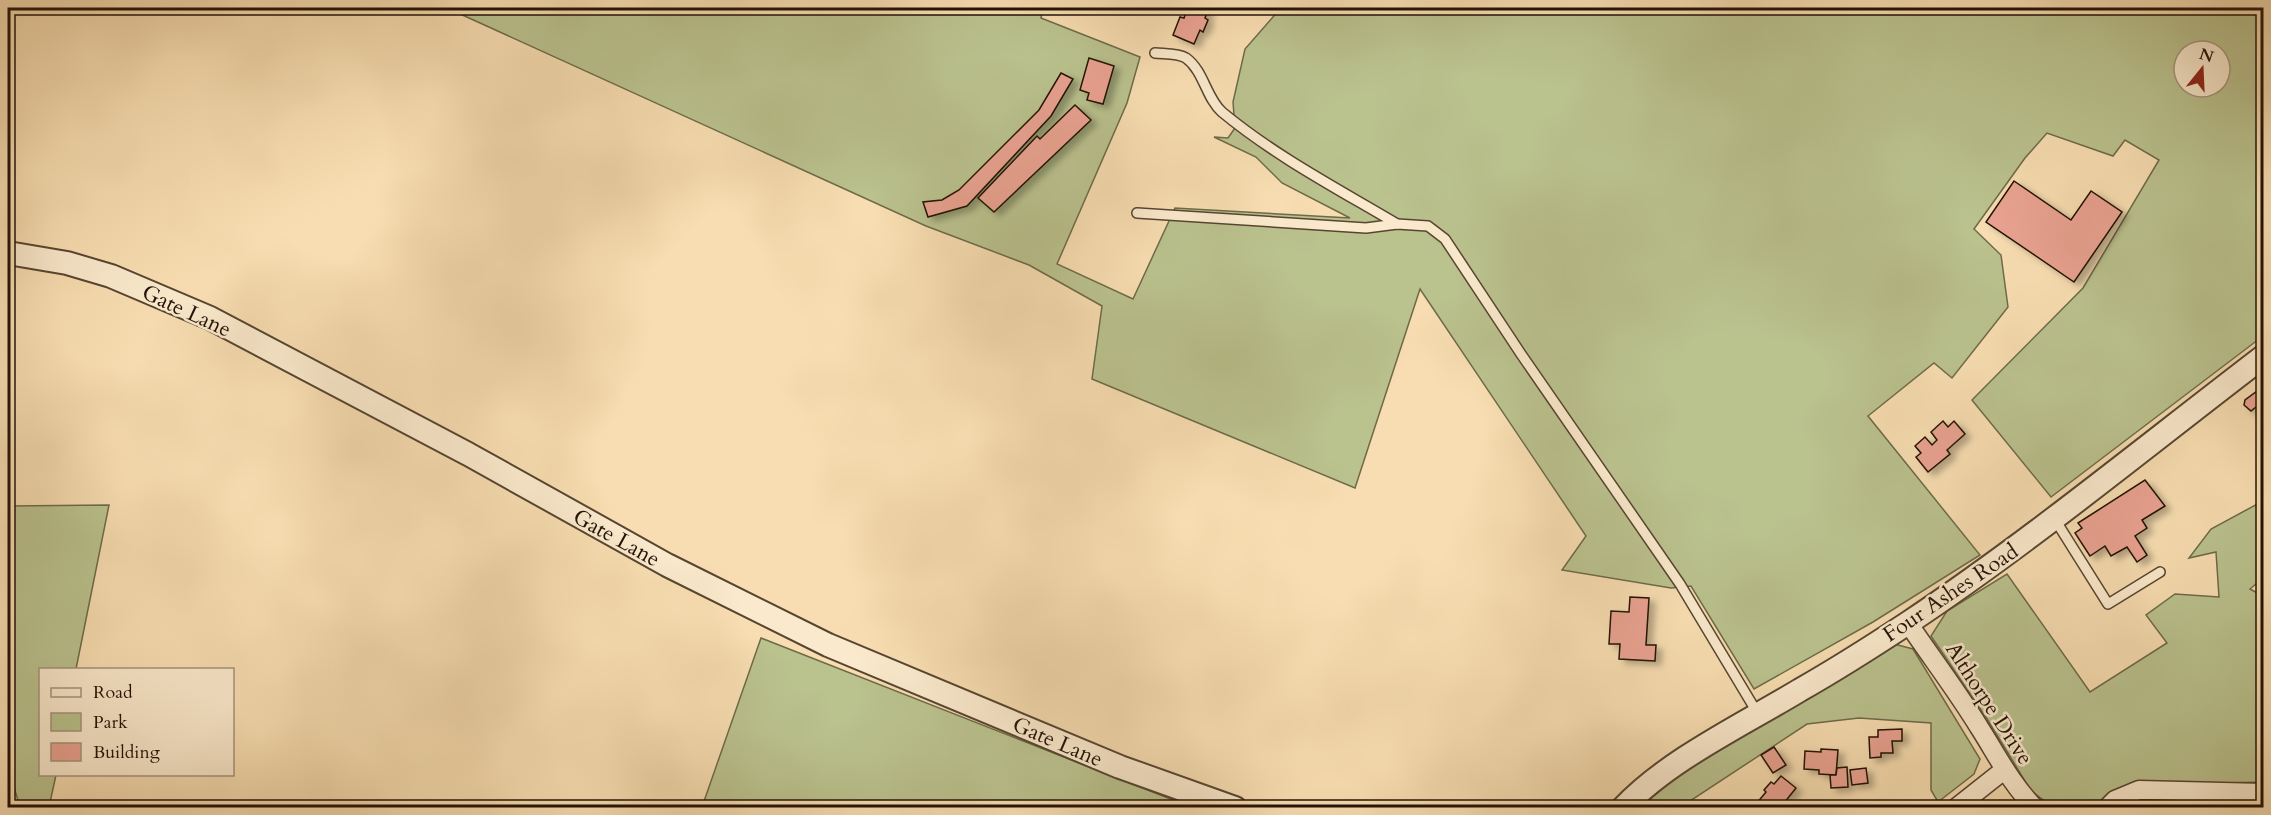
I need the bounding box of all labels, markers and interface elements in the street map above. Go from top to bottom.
north arrow [2172,39,2232,99]
text: N [2196,43,2216,68]
street label: Gate Lane [137,277,236,345]
street label: Gate Lane [568,502,665,574]
street label: Four Ashes Road [1877,536,2024,649]
street label: Althorpe Drive [1938,636,2040,771]
legend [39,668,234,776]
text: Road [93,680,133,705]
text: Park [93,710,128,735]
street label: Gate Lane [1008,710,1107,774]
text: Building [93,740,161,765]

